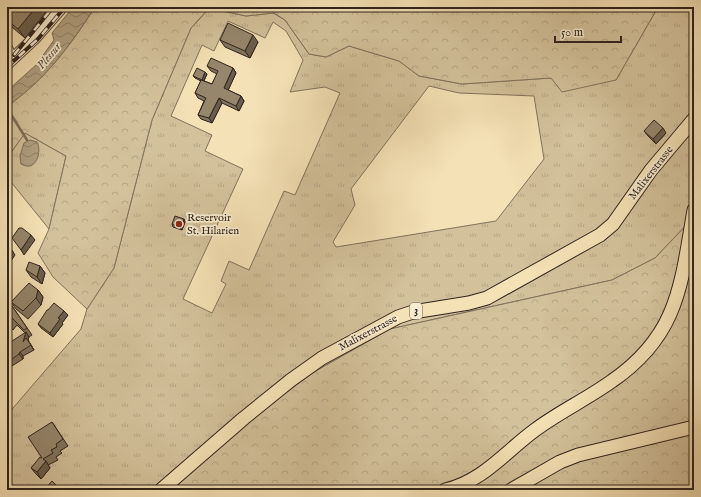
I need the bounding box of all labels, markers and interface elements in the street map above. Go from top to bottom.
scale bar [555,18,621,44]
text: 50 m [561,25,583,40]
water label: Plessur [34,39,65,72]
street label: Malixerstrasse [626,143,676,203]
place label: Reservoir St. Hilarien [187,211,239,238]
marker: Reservoir St. Hilarien [174,219,184,229]
road number: 3 [410,303,422,319]
street label: Malixerstrasse [336,312,400,354]

